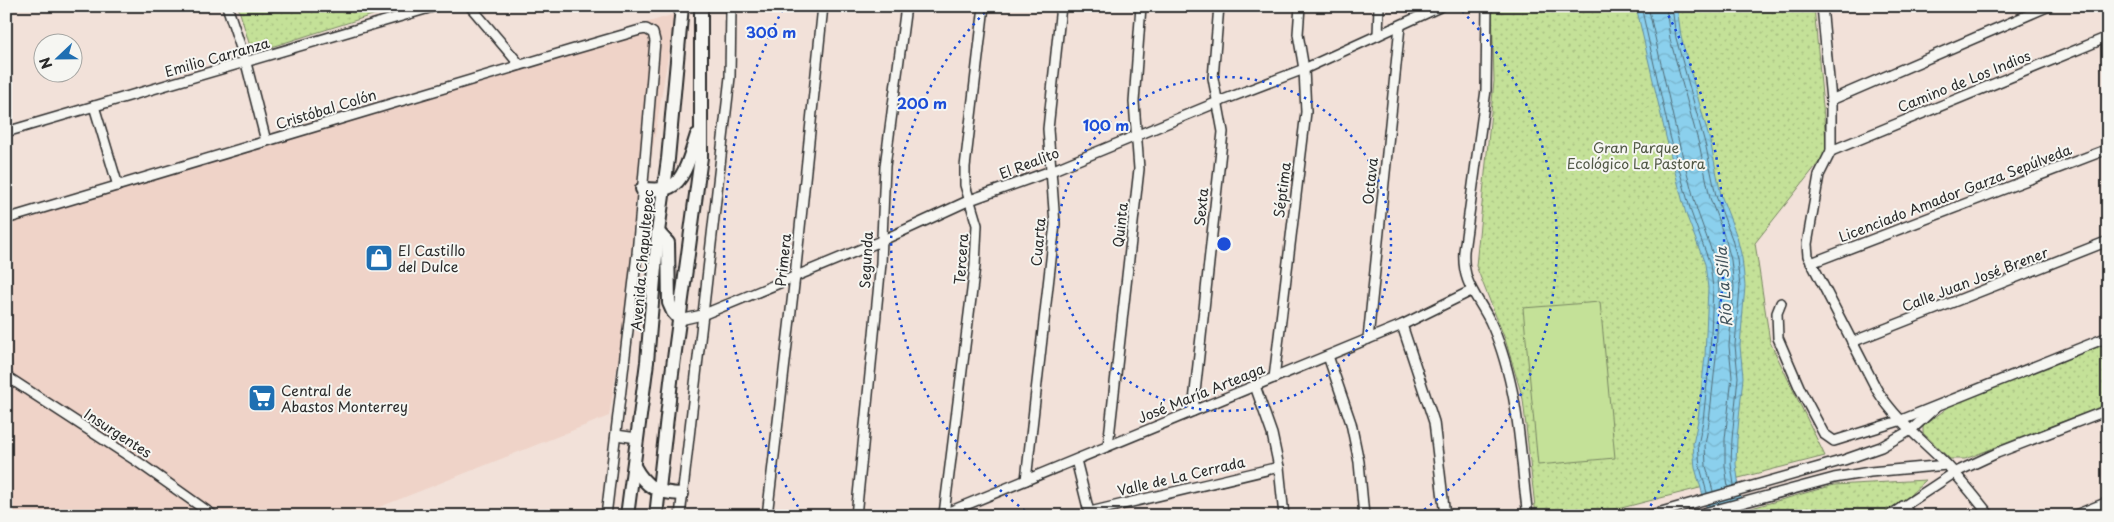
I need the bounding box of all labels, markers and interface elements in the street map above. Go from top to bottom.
text: 300 m [746,20,796,43]
north arrow [32,32,82,82]
street label: Emilio Carranza [162,32,273,82]
street label: Camino de Los Indios [1894,45,2034,117]
text: N [34,54,57,72]
street label: Cristóbal Colón [273,84,379,134]
text: 200 m [897,91,947,114]
text: 100 m [1083,113,1129,136]
park label: Gran Parque Ecológico La Pastora [1567,137,1706,174]
street label: Licenciado Amador Garza Sepúlveda [1836,138,2075,247]
street label: El Realito [996,142,1062,184]
street label: Octava [1357,156,1383,206]
street label: Séptima [1268,161,1296,219]
street label: Sexta [1189,187,1213,227]
street label: Avenida Chapultepec [625,189,659,331]
street label: Quinta [1107,201,1133,249]
street label: Cuarta [1025,217,1051,267]
street label: Segunda [854,230,878,289]
street label: Primera [770,232,796,288]
street label: Tercera [949,232,973,285]
centre of rings [1215,235,1233,253]
place label: El Castillo del Dulce [398,240,466,277]
street label: Calle Juan José Brener [1899,241,2052,317]
shop icon: El Castillo del Dulce [364,243,394,273]
water label: Río La Silla [1709,245,1737,328]
street label: José María Arteaga [1134,358,1268,428]
place label: Central de Abastos Monterrey [281,380,408,417]
supermarket icon: Central de Abastos Monterrey [247,383,277,413]
street label: Insurgentes [80,403,156,463]
street label: Valle de La Cerrada [1115,451,1247,501]

